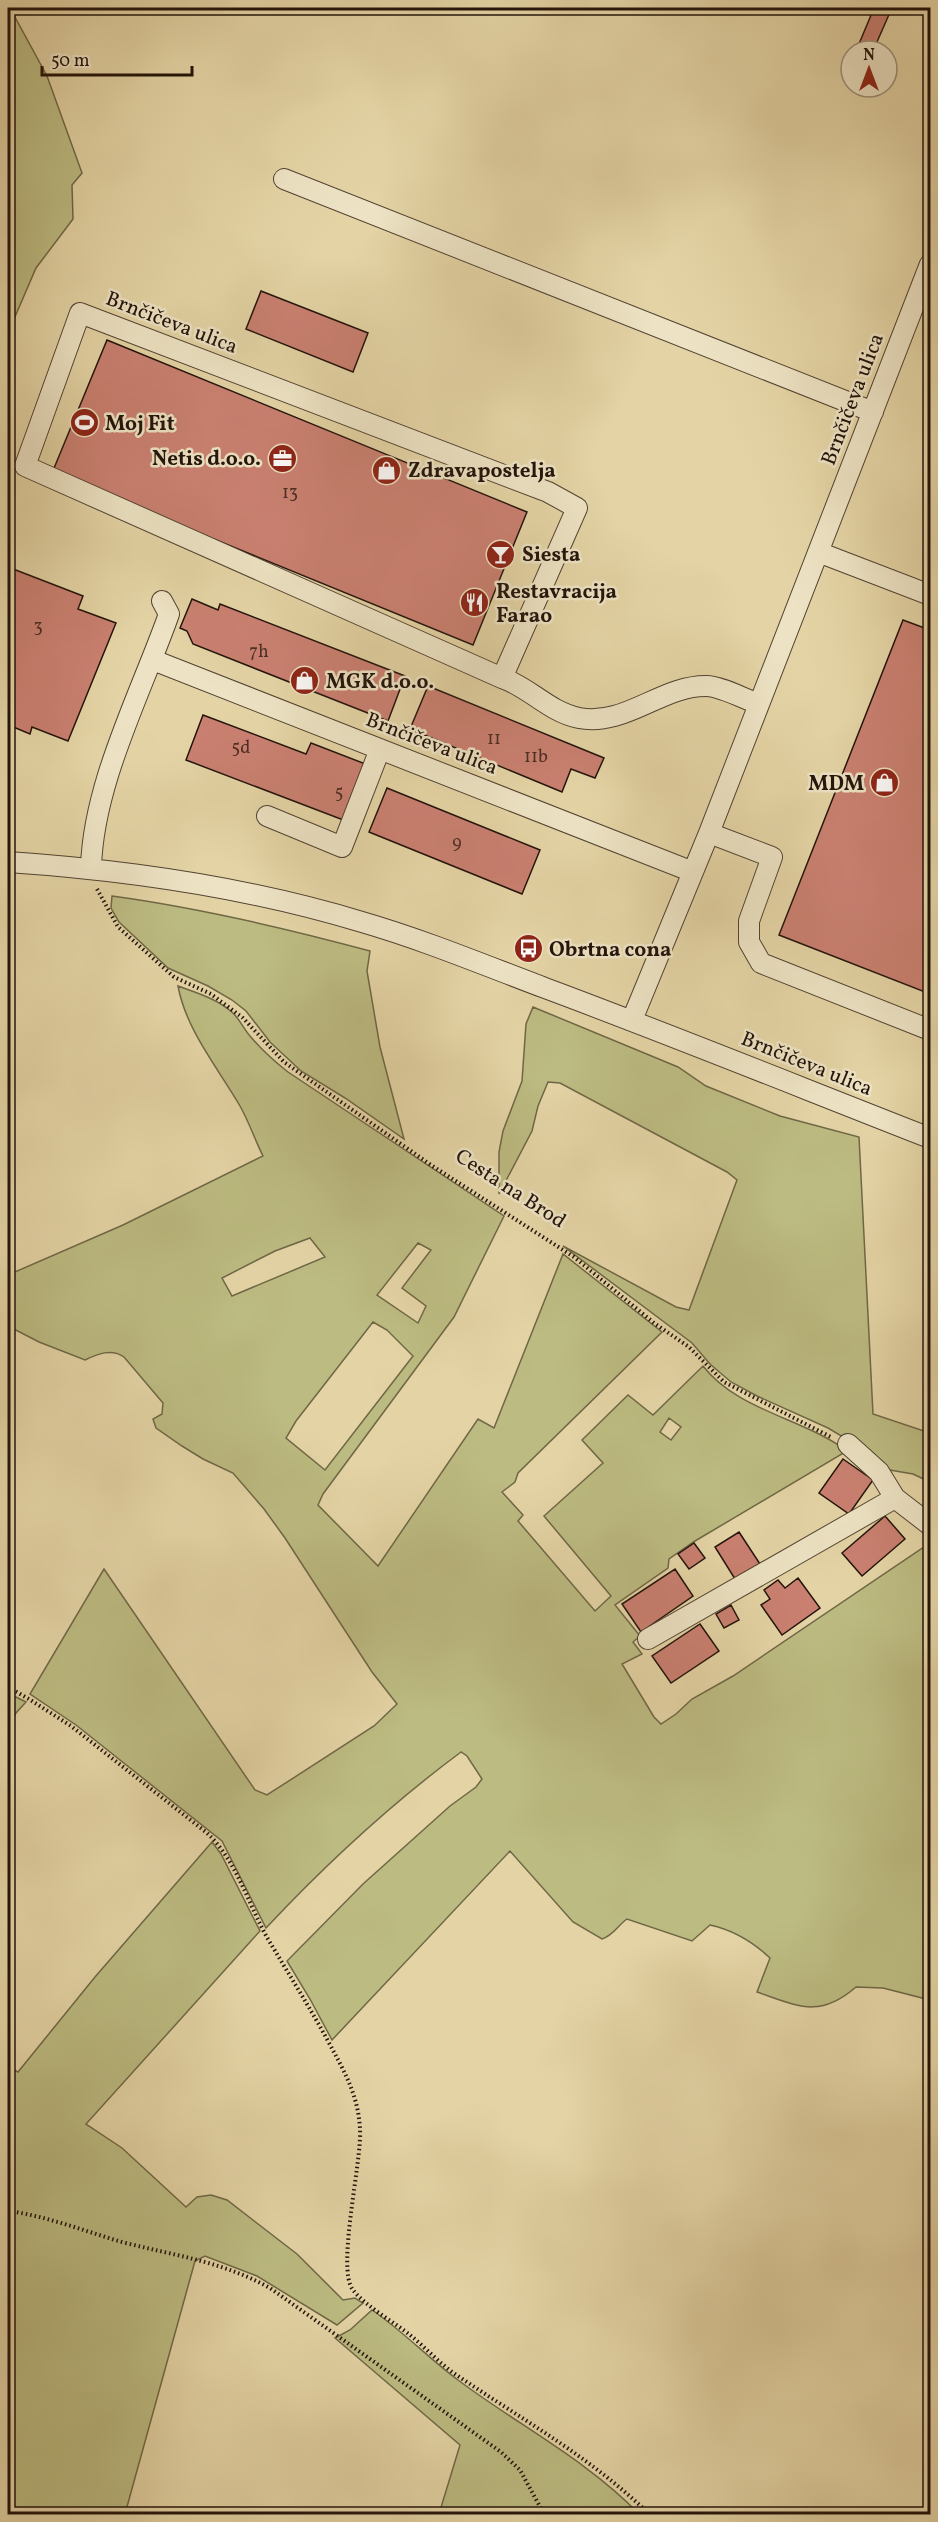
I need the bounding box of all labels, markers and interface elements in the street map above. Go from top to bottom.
scale bar [42,39,192,77]
north arrow [839,39,899,99]
text: N [863,45,875,67]
text: 50 m [51,49,90,74]
street label: Brnčičeva ulica [101,285,242,362]
street label: Brnčičeva ulica [815,329,892,470]
sports icon: Moj Fit [68,407,100,439]
place label: Moj Fit [105,410,175,439]
office icon: Netis d.o.o. [266,442,298,474]
place label: Netis d.o.o. [152,445,261,474]
shop icon: Zdravapostelja [371,454,403,486]
place label: Zdravapostelja [408,457,556,486]
house number: 13 [282,481,298,506]
bar icon: Siesta [485,538,517,570]
place label: Siesta [522,541,580,570]
place label: Restavracija Farao [496,578,617,631]
restaurant icon: Restavracija Farao [459,587,491,619]
house number: 3 [33,615,43,640]
house number: 7h [249,640,269,665]
shop icon: MGK d.o.o. [289,665,321,697]
place label: MGK d.o.o. [326,668,434,697]
street label: Brnčičeva ulica [361,706,502,783]
house number: 11 [487,727,501,752]
house number: 5d [232,736,250,761]
house number: 11b [524,745,548,770]
shop icon: MDM [869,767,901,799]
place label: MDM [808,770,864,799]
house number: 5 [335,781,343,806]
house number: 9 [452,831,462,856]
bus stop icon: Obrtna cona [512,933,544,965]
place label: Obrtna cona [549,936,672,965]
street label: Brnčičeva ulica [736,1025,876,1104]
street label: Cesta na Brod [449,1143,571,1236]

